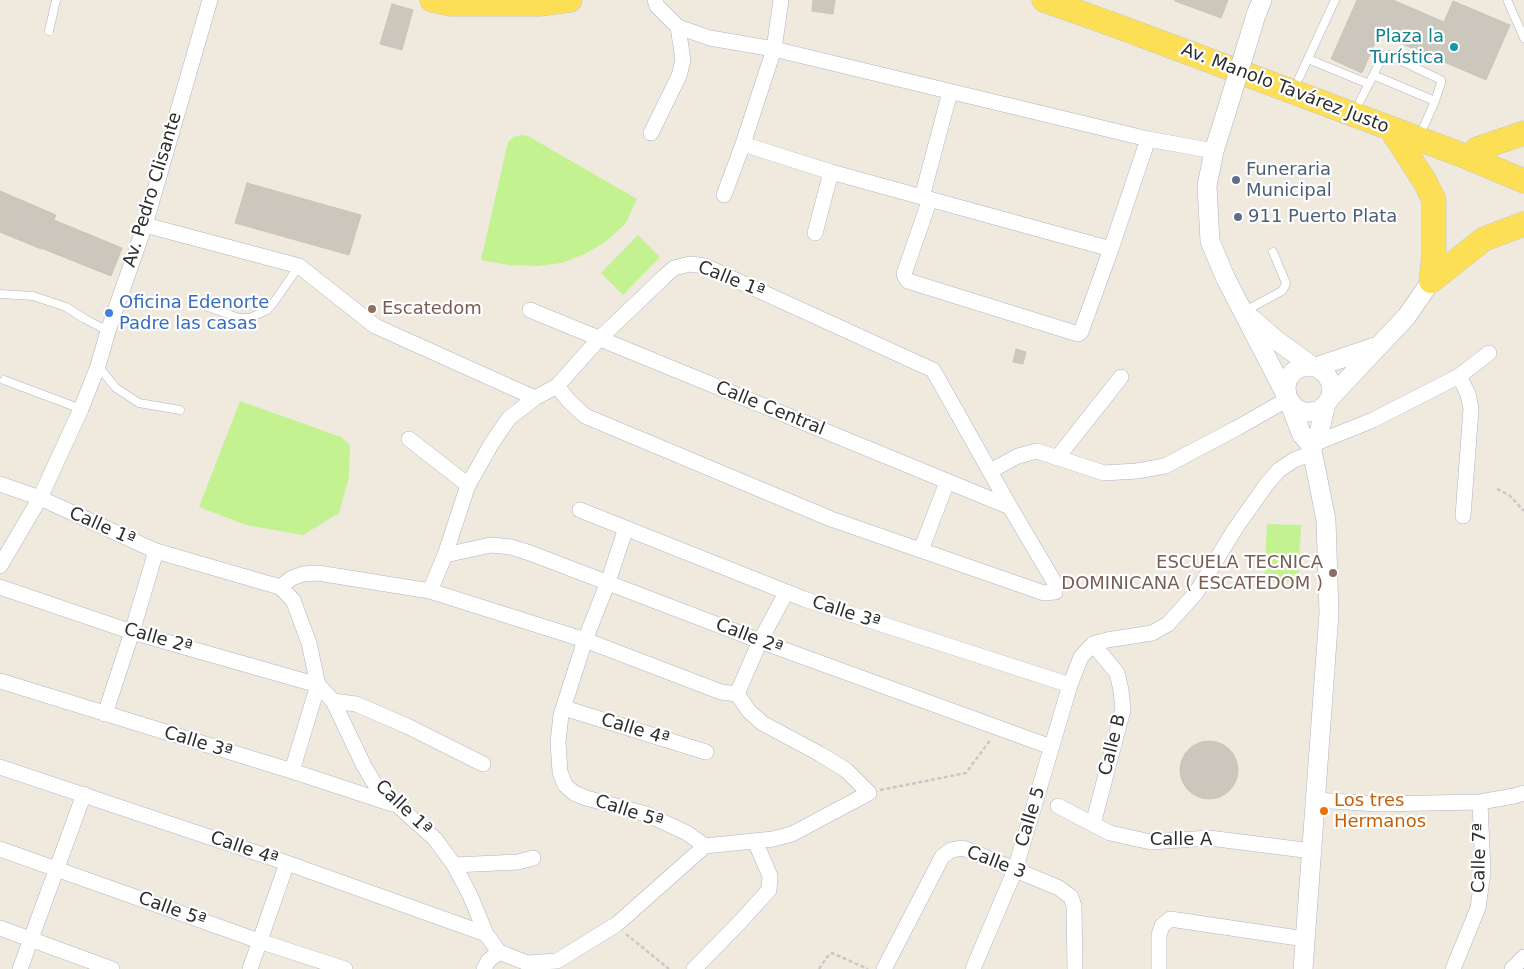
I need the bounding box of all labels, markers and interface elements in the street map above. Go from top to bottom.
place label: Plaza la Turística [1370,26,1444,68]
street label: Av. Manolo Tavárez Justo [1178,39,1392,139]
marker: Plaza la Turística [1448,41,1460,53]
street label: Av. Pedro Clisante [119,110,187,270]
place label: Funeraria Municipal [1246,159,1332,202]
marker: Funeraria Municipal [1230,174,1242,186]
place label: 911 Puerto Plata [1248,206,1397,228]
marker: 911 Puerto Plata [1232,211,1244,223]
street label: Calle 1ª [694,257,768,303]
place label: Oficina Edenorte Padre las casas [119,292,269,334]
place label: Escatedom [382,298,482,320]
marker: Escatedom [366,303,378,315]
marker: Oficina Edenorte Padre las casas [103,307,115,319]
street label: Calle Central [712,377,828,441]
street label: Calle 1ª [65,503,139,551]
place label: ESCUELA TECNICA DOMINICANA ( ESCATEDOM ) [1061,552,1323,594]
marker: ESCUELA TECNICA DOMINICANA ( ESCATEDOM ) [1327,567,1339,579]
street label: Calle 3ª [809,592,883,634]
street label: Calle 2ª [712,614,786,660]
street label: Calle 2ª [121,619,195,659]
street label: Calle 4ª [598,709,672,751]
street label: Calle B [1095,712,1131,778]
street label: Calle 3ª [161,722,235,764]
street label: Calle 1ª [370,776,436,840]
street label: Calle 5 [1012,784,1050,850]
place label: Los tres Hermanos [1334,790,1426,832]
street label: Calle 5ª [592,791,666,833]
marker: Los tres Hermanos [1318,805,1330,817]
street label: Calle 7ª [1469,823,1491,893]
street label: Calle 4ª [207,827,281,871]
street label: Calle A [1150,829,1212,851]
street label: Calle 3 [963,842,1029,884]
street label: Calle 5ª [135,888,209,932]

